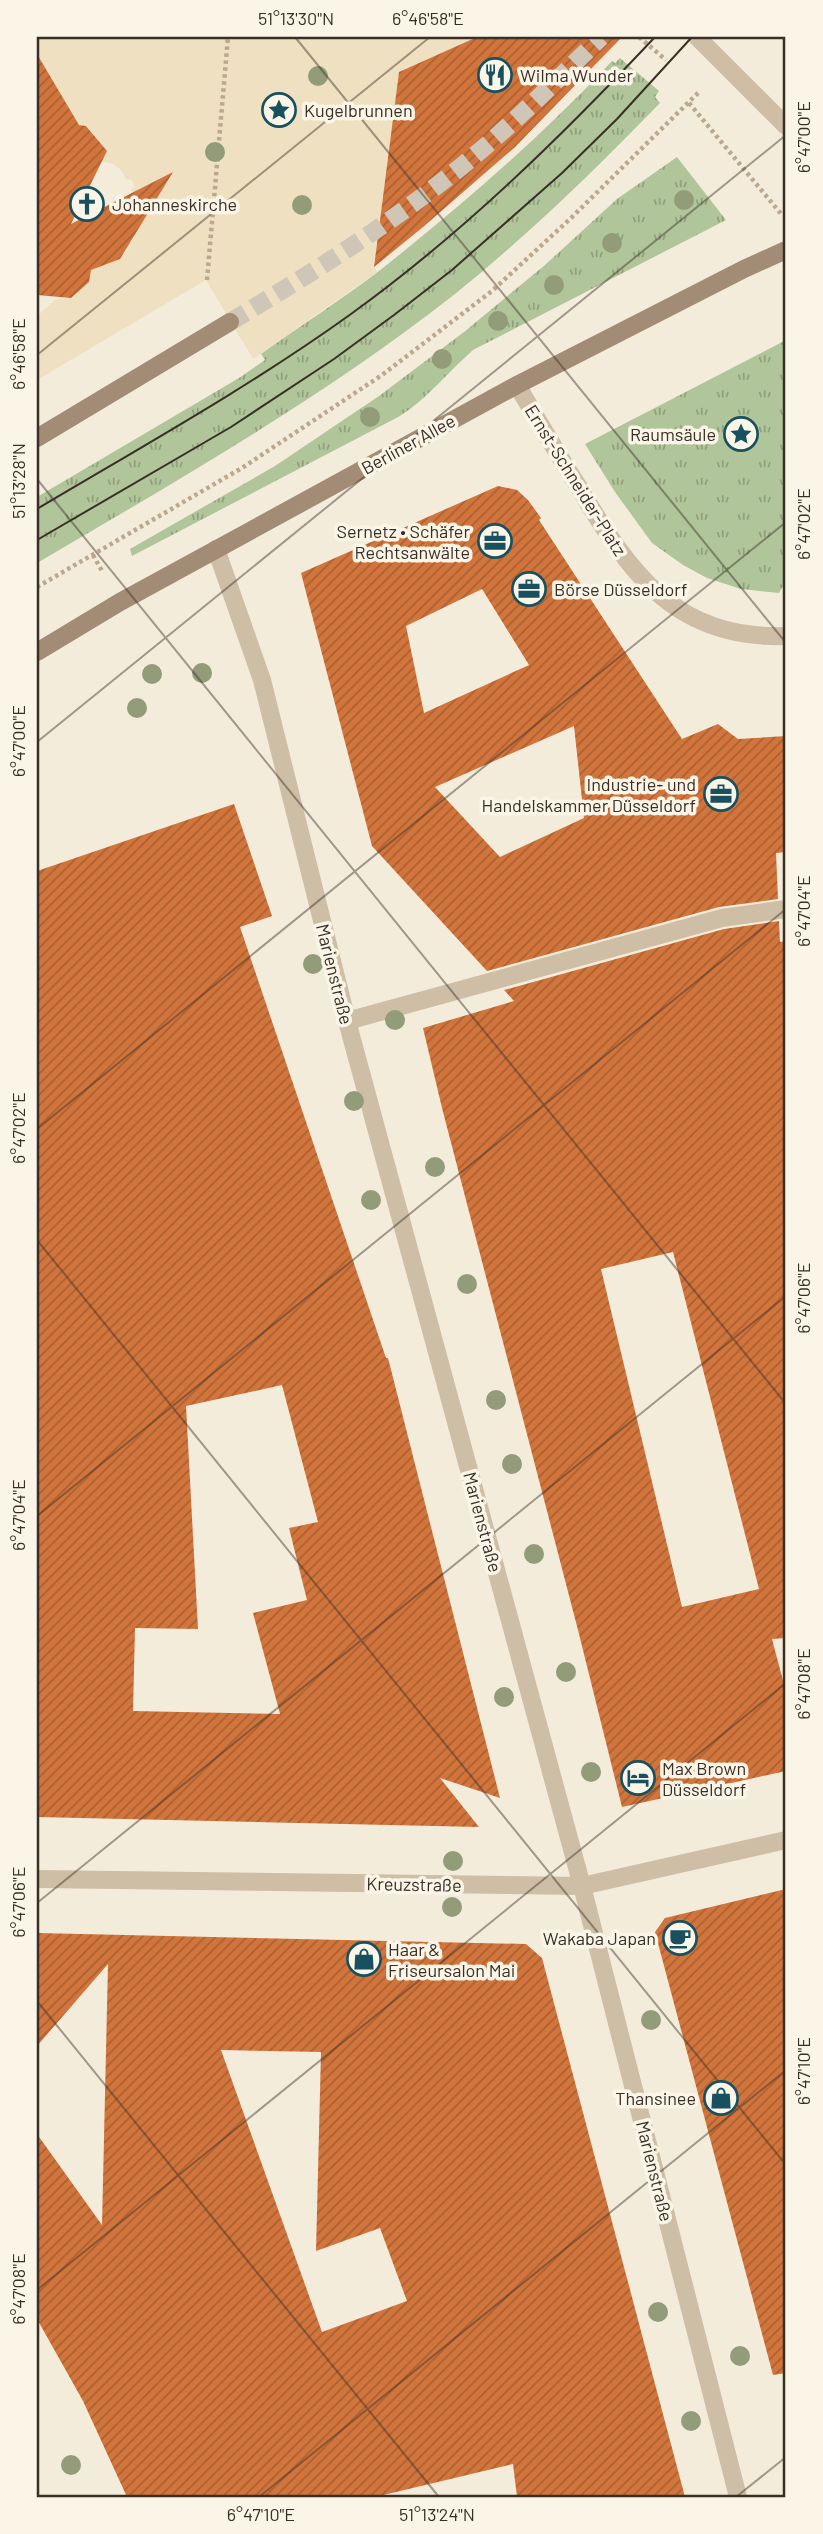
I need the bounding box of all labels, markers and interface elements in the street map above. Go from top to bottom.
text: 51°13'30"N [258,7,334,29]
text: 6°46'58"E [392,7,464,29]
restaurant icon: Wilma Wunder [476,56,514,94]
place label: Wilma Wunder [520,64,634,86]
place icon: Kugelbrunnen [260,91,298,129]
place label: Kugelbrunnen [304,99,413,121]
text: 6°47'00"E [792,101,814,173]
church icon: Johanneskirche [68,185,106,223]
place label: Johanneskirche [112,193,237,215]
text: 6°46'58"E [7,318,29,390]
street label: Ernst-Schneider-Platz [521,400,631,560]
street label: Berliner Allee [357,409,459,479]
place icon: Raumsäule [722,415,760,453]
place label: Raumsäule [630,423,716,445]
text: 51°13'28"N [7,443,29,519]
text: 6°47'02"E [792,488,814,560]
place label: Sernetz • Schäfer Rechtsanwälte [337,520,470,563]
office icon: Sernetz • Schäfer Rechtsanwälte [476,522,514,560]
office icon: Börse Düsseldorf [510,570,548,608]
place label: Börse Düsseldorf [554,578,688,600]
text: 6°47'00"E [7,705,29,777]
place label: Industrie- und Handelskammer Düsseldorf [482,773,696,816]
office icon: Industrie- und Handelskammer Düsseldorf [702,775,740,813]
text: 6°47'04"E [792,875,814,947]
street label: Marienstraße [312,921,358,1027]
text: 6°47'02"E [7,1092,29,1164]
text: 6°47'06"E [792,1262,814,1334]
street label: Marienstraße [459,1469,507,1575]
text: 6°47'04"E [7,1479,29,1551]
text: 6°47'08"E [792,1648,814,1720]
place label: Max Brown Düsseldorf [662,1757,746,1800]
hotel icon: Max Brown Düsseldorf [619,1759,657,1797]
text: 6°47'06"E [7,1866,29,1938]
street label: Kreuzstraße [366,1872,462,1896]
cafe icon: Wakaba Japan [661,1919,699,1957]
place label: Wakaba Japan [543,1927,656,1949]
place label: Haar & Friseursalon Mai [388,1938,515,1981]
shop icon: Haar & Friseursalon Mai [345,1940,383,1978]
text: 6°47'10"E [792,2037,814,2105]
shop icon: Thansinee [702,2079,740,2117]
place label: Thansinee [615,2087,696,2109]
street label: Marienstraße [632,2118,678,2224]
text: 6°47'08"E [7,2253,29,2325]
text: 6°47'10"E [227,2503,295,2525]
text: 51°13'24"N [399,2503,475,2525]

